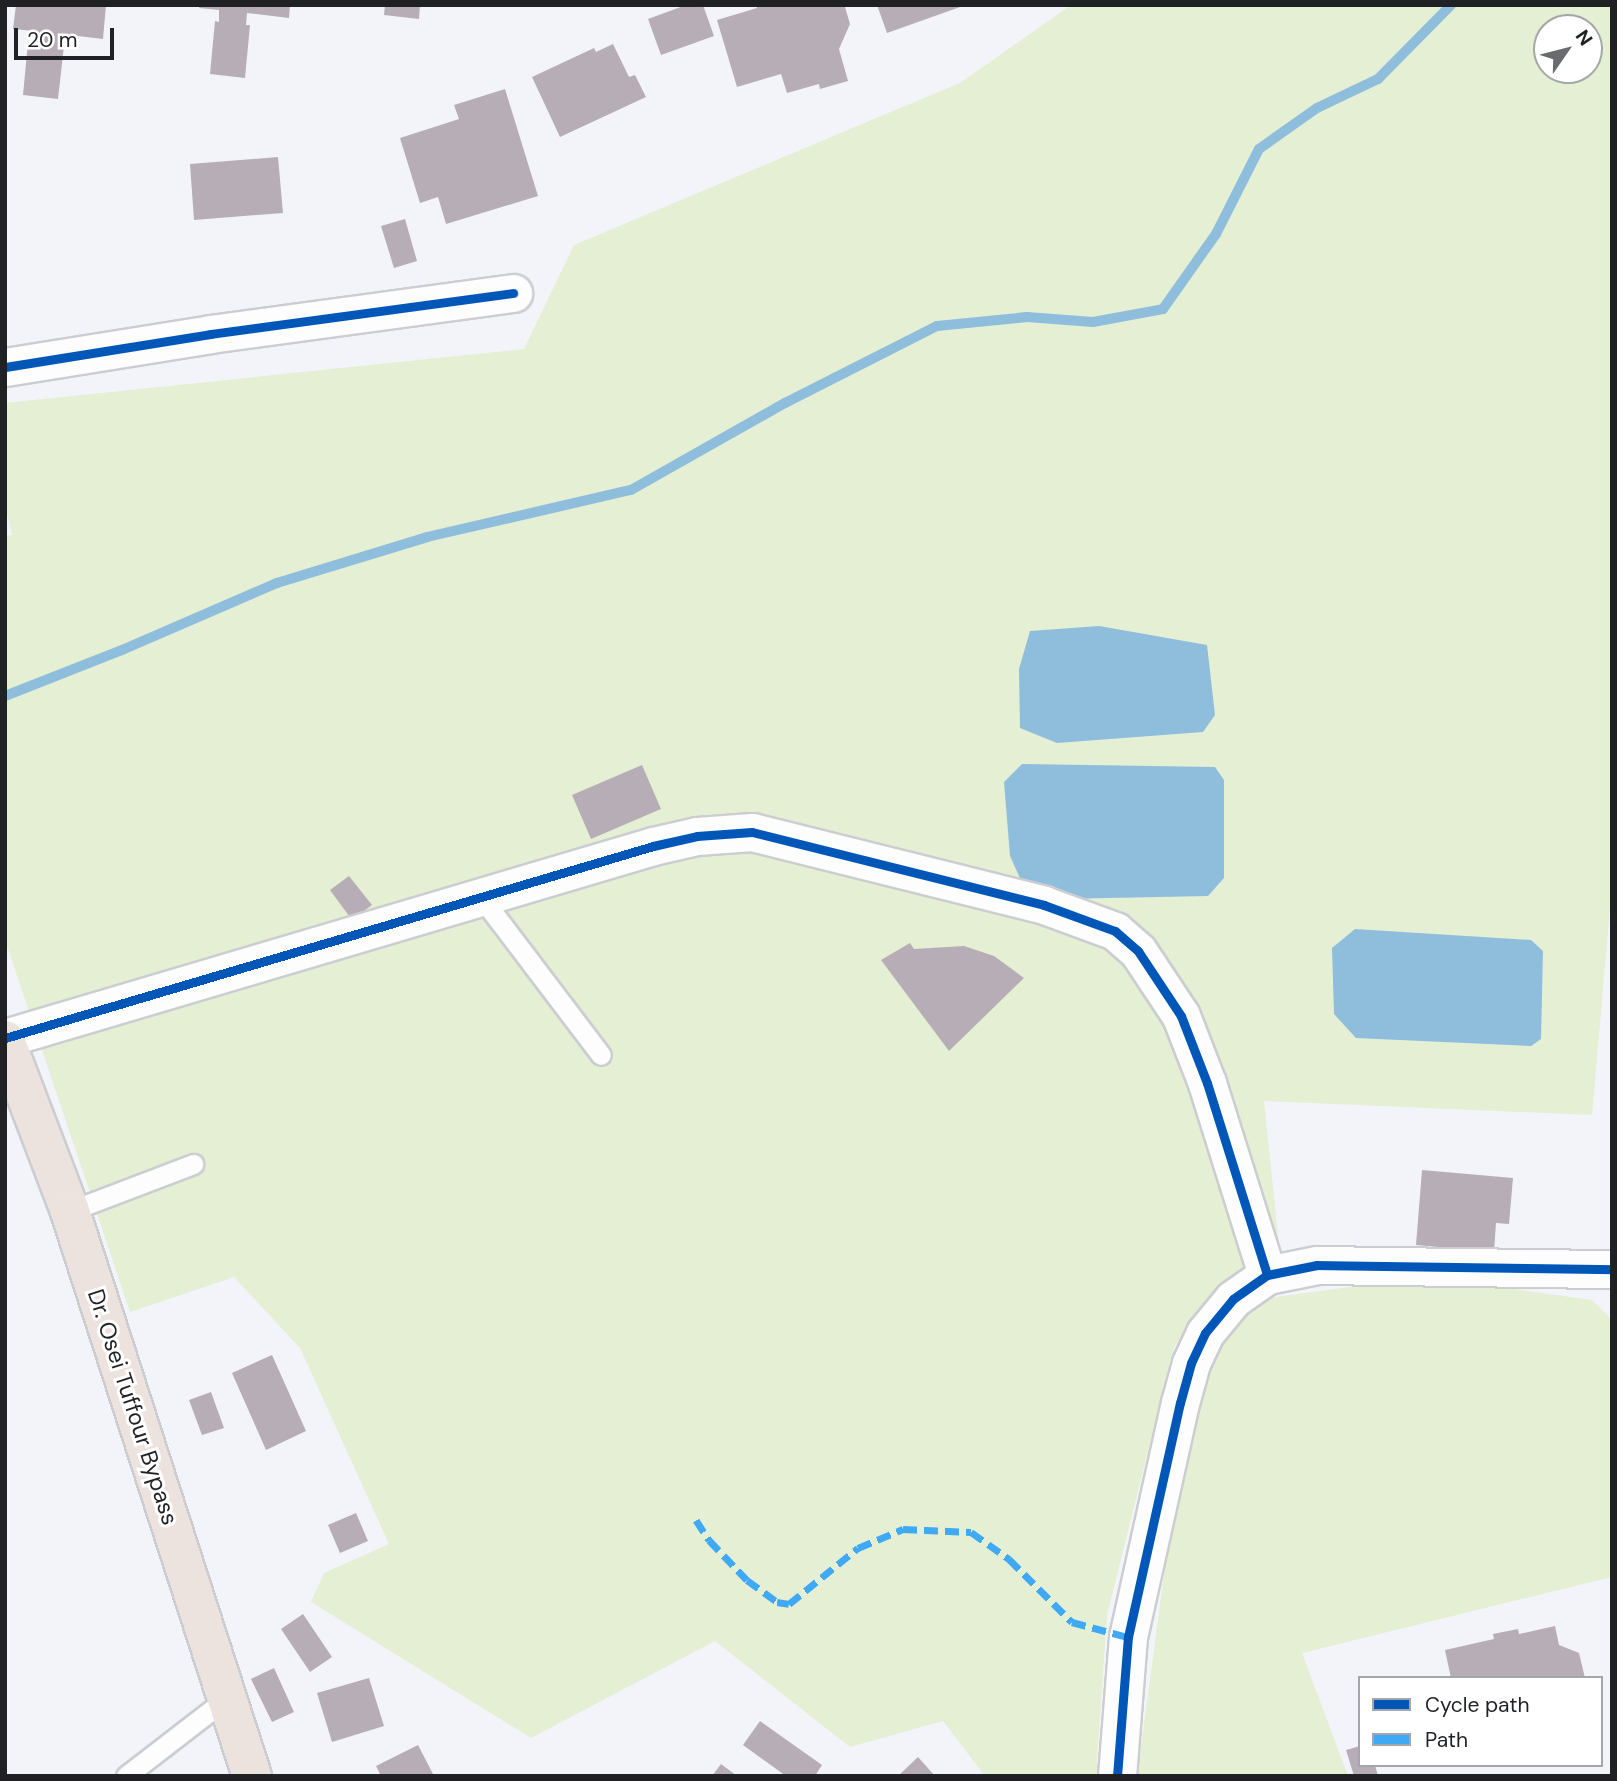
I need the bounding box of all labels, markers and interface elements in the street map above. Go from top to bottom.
scale bar [18,14,117,58]
north arrow [1533,14,1603,84]
text: N [1570,25,1598,51]
text: 20 m [27,26,78,54]
street label: Dr. Osei Tuffour Bypass [82,1286,184,1528]
legend [1358,1676,1603,1767]
text: Cycle path [1425,1691,1530,1719]
text: Path [1425,1726,1468,1754]

